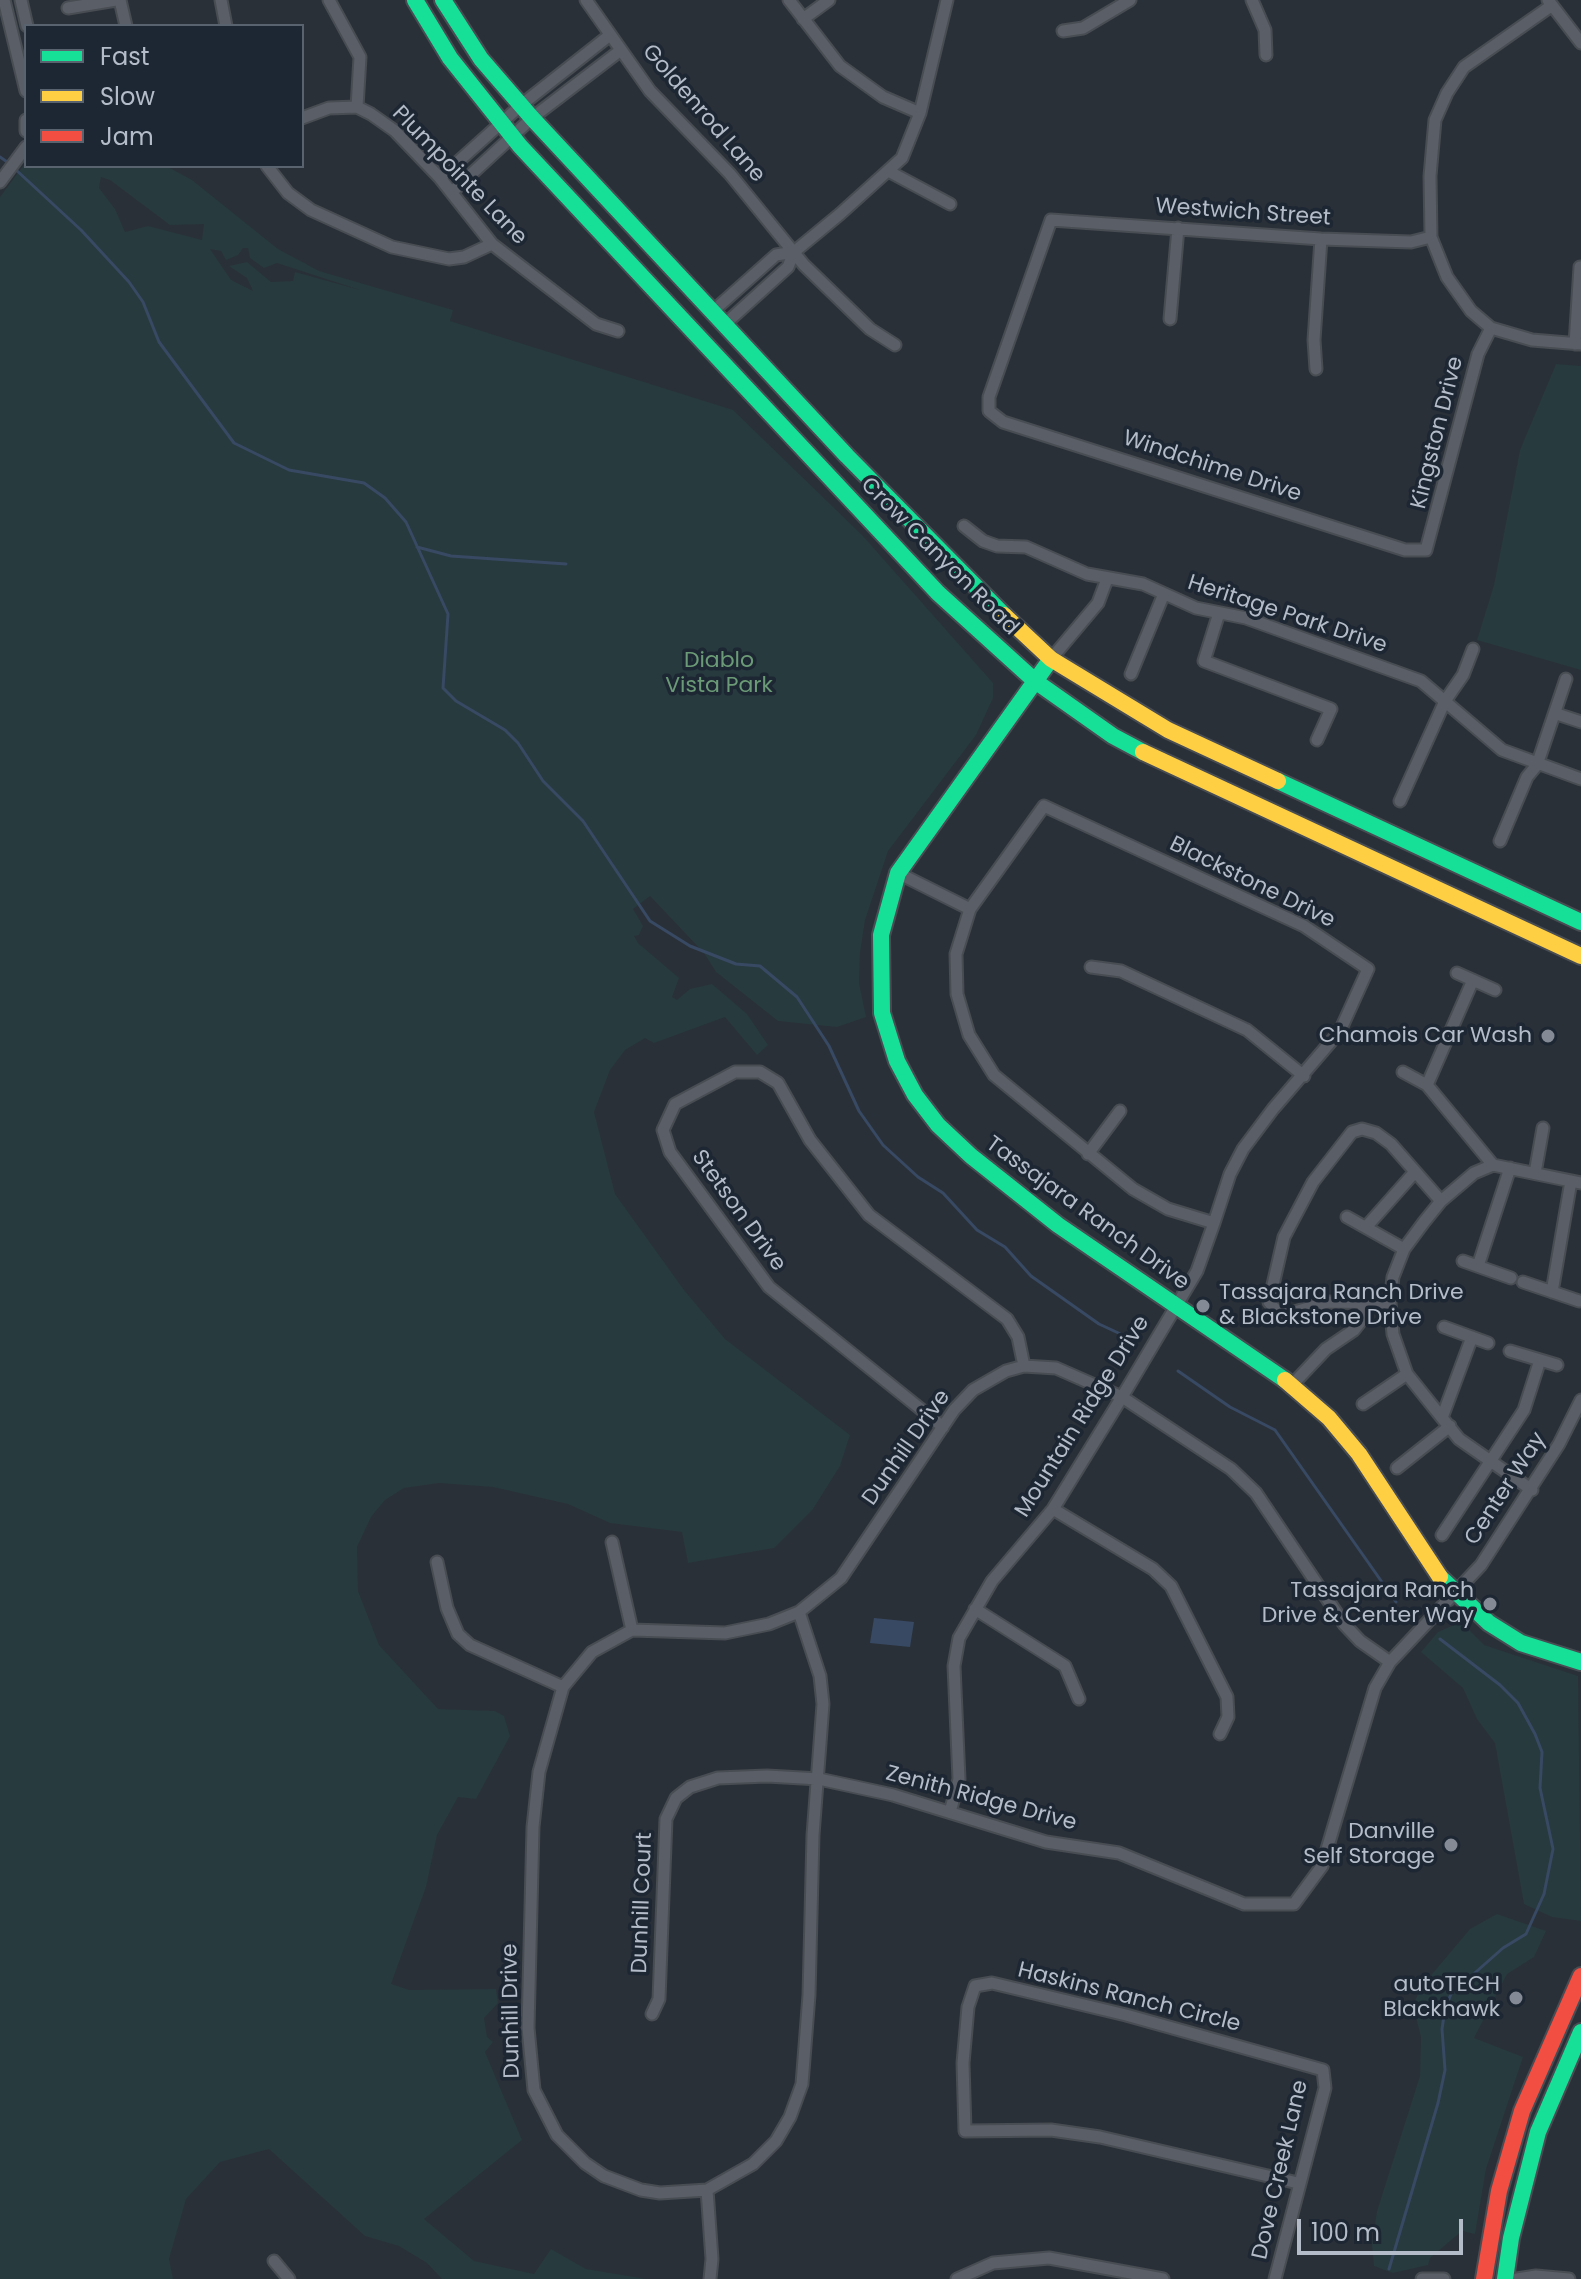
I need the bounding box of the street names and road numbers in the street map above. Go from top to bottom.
street label: Goldenrod Lane [636,40,770,188]
street label: Plumpointe Lane [386,101,532,251]
street label: Westwich Street [1154,194,1332,232]
street label: Kingston Drive [1406,354,1470,512]
street label: Windchime Drive [1119,426,1305,508]
street label: Crow Canyon Road [854,472,1024,642]
street label: Heritage Park Drive [1184,570,1390,660]
street label: Blackstone Drive [1165,832,1339,934]
street label: Tassajara Ranch Drive [980,1131,1194,1297]
street label: Stetson Drive [685,1145,791,1277]
street label: Mountain Ridge Drive [1010,1311,1156,1523]
street label: Dunhill Drive [857,1385,957,1511]
street label: Center Way [1460,1428,1552,1550]
street label: Zenith Ridge Drive [883,1761,1079,1837]
street label: Dunhill Court [627,1832,659,1974]
street label: Dunhill Drive [498,1943,526,2079]
street label: Haskins Ranch Circle [1015,1958,1243,2038]
street label: Dove Creek Lane [1248,2078,1314,2262]

